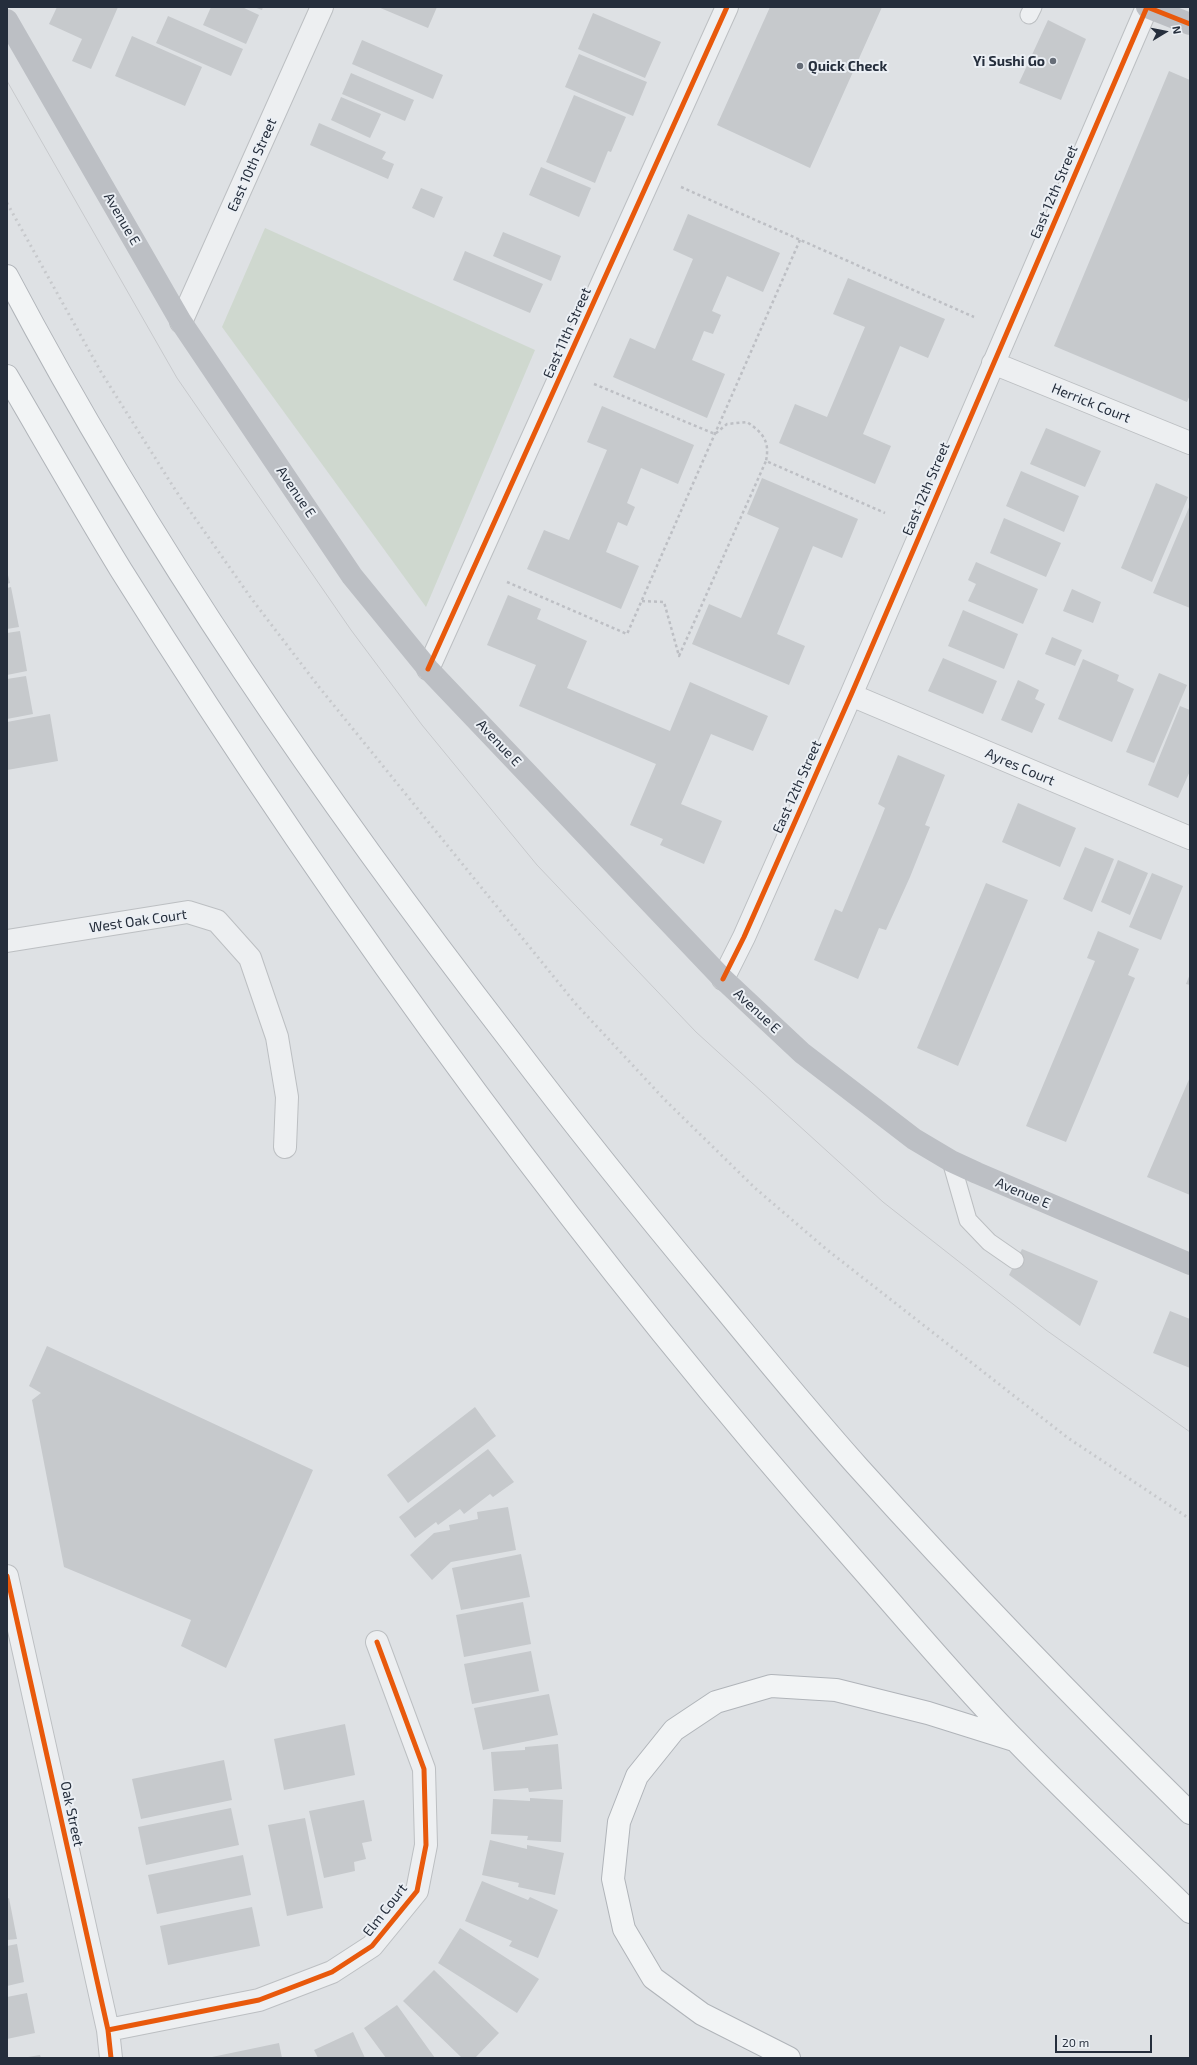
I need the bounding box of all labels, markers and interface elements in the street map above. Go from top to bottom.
north arrow [1145,12,1185,52]
text: N [1170,25,1184,35]
place label: Yi Sushi Go [973,53,1045,69]
marker: Yi Sushi Go [1048,56,1058,66]
place label: Quick Check [808,58,887,74]
marker: Quick Check [795,61,805,71]
street label: East 10th Street [224,116,280,214]
street label: East 12th Street [1027,143,1081,241]
street label: Avenue E [100,190,144,248]
street label: East 11th Street [539,285,595,381]
street label: Herrick Court [1049,380,1133,426]
street label: East 12th Street [899,440,953,538]
street label: Avenue E [273,463,319,521]
street label: Avenue E [473,716,525,770]
street label: East 12th Street [769,738,825,836]
street label: Ayres Court [983,745,1057,789]
street label: West Oak Court [88,906,188,936]
street label: Avenue E [730,985,784,1037]
street label: Avenue E [993,1174,1053,1212]
street label: Oak Street [57,1780,87,1848]
street label: Elm Court [359,1880,411,1940]
scale bar [1057,2027,1154,2053]
text: 20 m [1062,2035,1089,2049]

